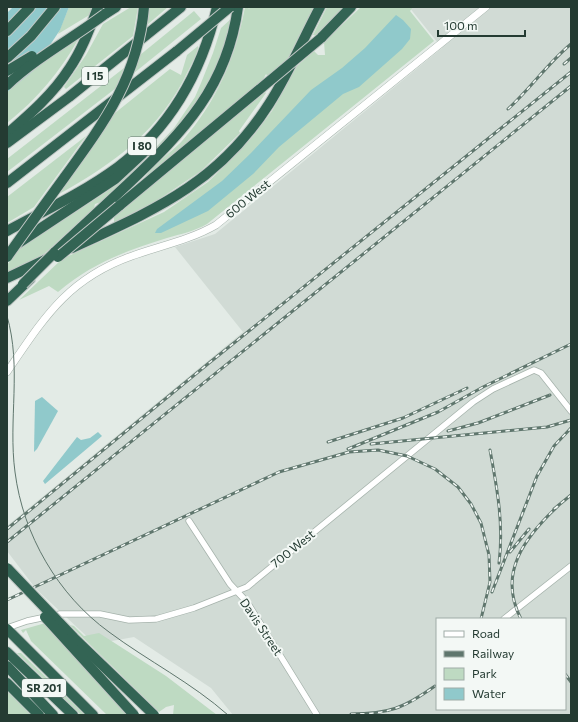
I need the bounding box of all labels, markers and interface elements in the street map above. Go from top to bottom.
scale bar [438,12,525,38]
text: 100 m [444,18,478,32]
road number: I 15 [82,67,108,85]
road number: I 80 [128,137,156,155]
street label: 600 West [222,176,273,220]
street label: 700 West [268,526,317,570]
street label: Davis Street [238,595,286,658]
legend [436,618,566,710]
text: Road [472,626,500,640]
text: Railway [472,646,514,660]
text: Park [472,666,498,680]
road number: SR 201 [22,679,66,697]
text: Water [472,686,506,700]

